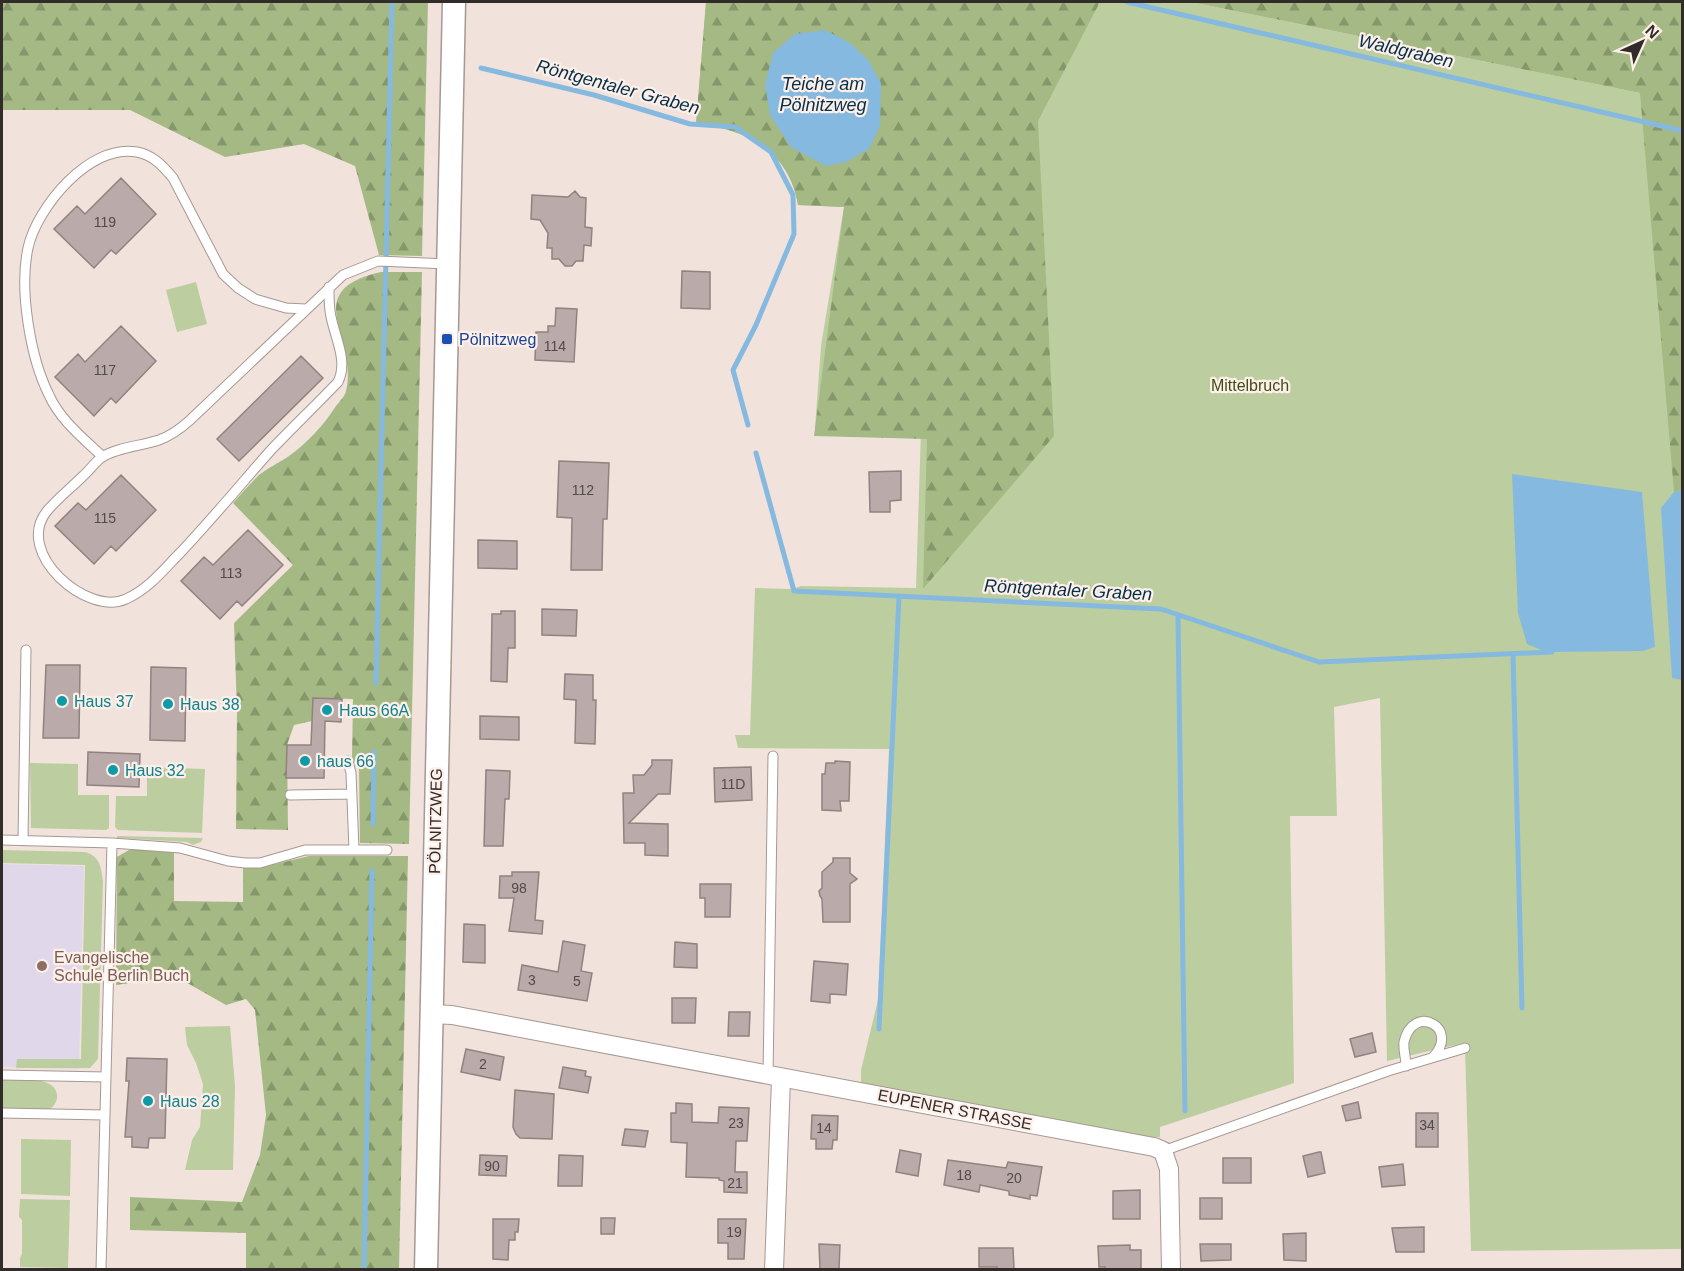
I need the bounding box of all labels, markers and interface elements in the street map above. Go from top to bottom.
north arrow [1612,12,1672,72]
text: N [1642,22,1662,42]
water label: Waldgraben [1357,30,1455,72]
water label: Röntgentaler Graben [534,56,702,118]
water label: Teiche am Pölnitzweg [779,74,867,115]
house number: 119 [94,214,116,230]
place label: Pölnitzweg [459,331,536,348]
marker: Pölnitzweg [440,332,454,346]
house number: 114 [544,338,566,354]
house number: 117 [94,362,116,378]
park label: Mittelbruch [1211,377,1289,394]
house number: 112 [572,482,594,498]
house number: 115 [94,510,116,526]
house number: 113 [220,565,242,581]
water label: Röntgentaler Graben [984,576,1152,604]
place label: Haus 37 [74,693,134,710]
marker: Haus 37 [55,694,69,708]
place label: Haus 38 [180,696,240,713]
marker: Haus 38 [161,697,175,711]
place label: Haus 66A [339,702,410,719]
marker: Haus 66A [320,703,334,717]
place label: haus 66 [317,753,374,770]
marker: haus 66 [298,754,312,768]
place label: Haus 32 [125,762,185,779]
marker: Haus 32 [106,763,120,777]
street label: PÖLNITZWEG [426,768,445,874]
house number: 11D [721,776,745,792]
house number: 98 [511,880,527,896]
place label: Evangelische Schule Berlin Buch [54,949,189,984]
marker: Evangelische Schule Berlin Buch [35,959,49,973]
house number: 3 [528,972,536,988]
house number: 5 [573,973,581,989]
house number: 2 [479,1056,487,1072]
street label: EUPENER STRASSE [876,1086,1033,1133]
place label: Haus 28 [160,1093,220,1110]
marker: Haus 28 [141,1094,155,1108]
house number: 23 [728,1115,744,1131]
house number: 34 [1419,1117,1435,1133]
house number: 14 [816,1120,832,1136]
house number: 90 [484,1158,500,1174]
house number: 18 [956,1167,972,1183]
house number: 20 [1006,1170,1022,1186]
house number: 21 [727,1175,743,1191]
house number: 19 [726,1224,742,1240]

